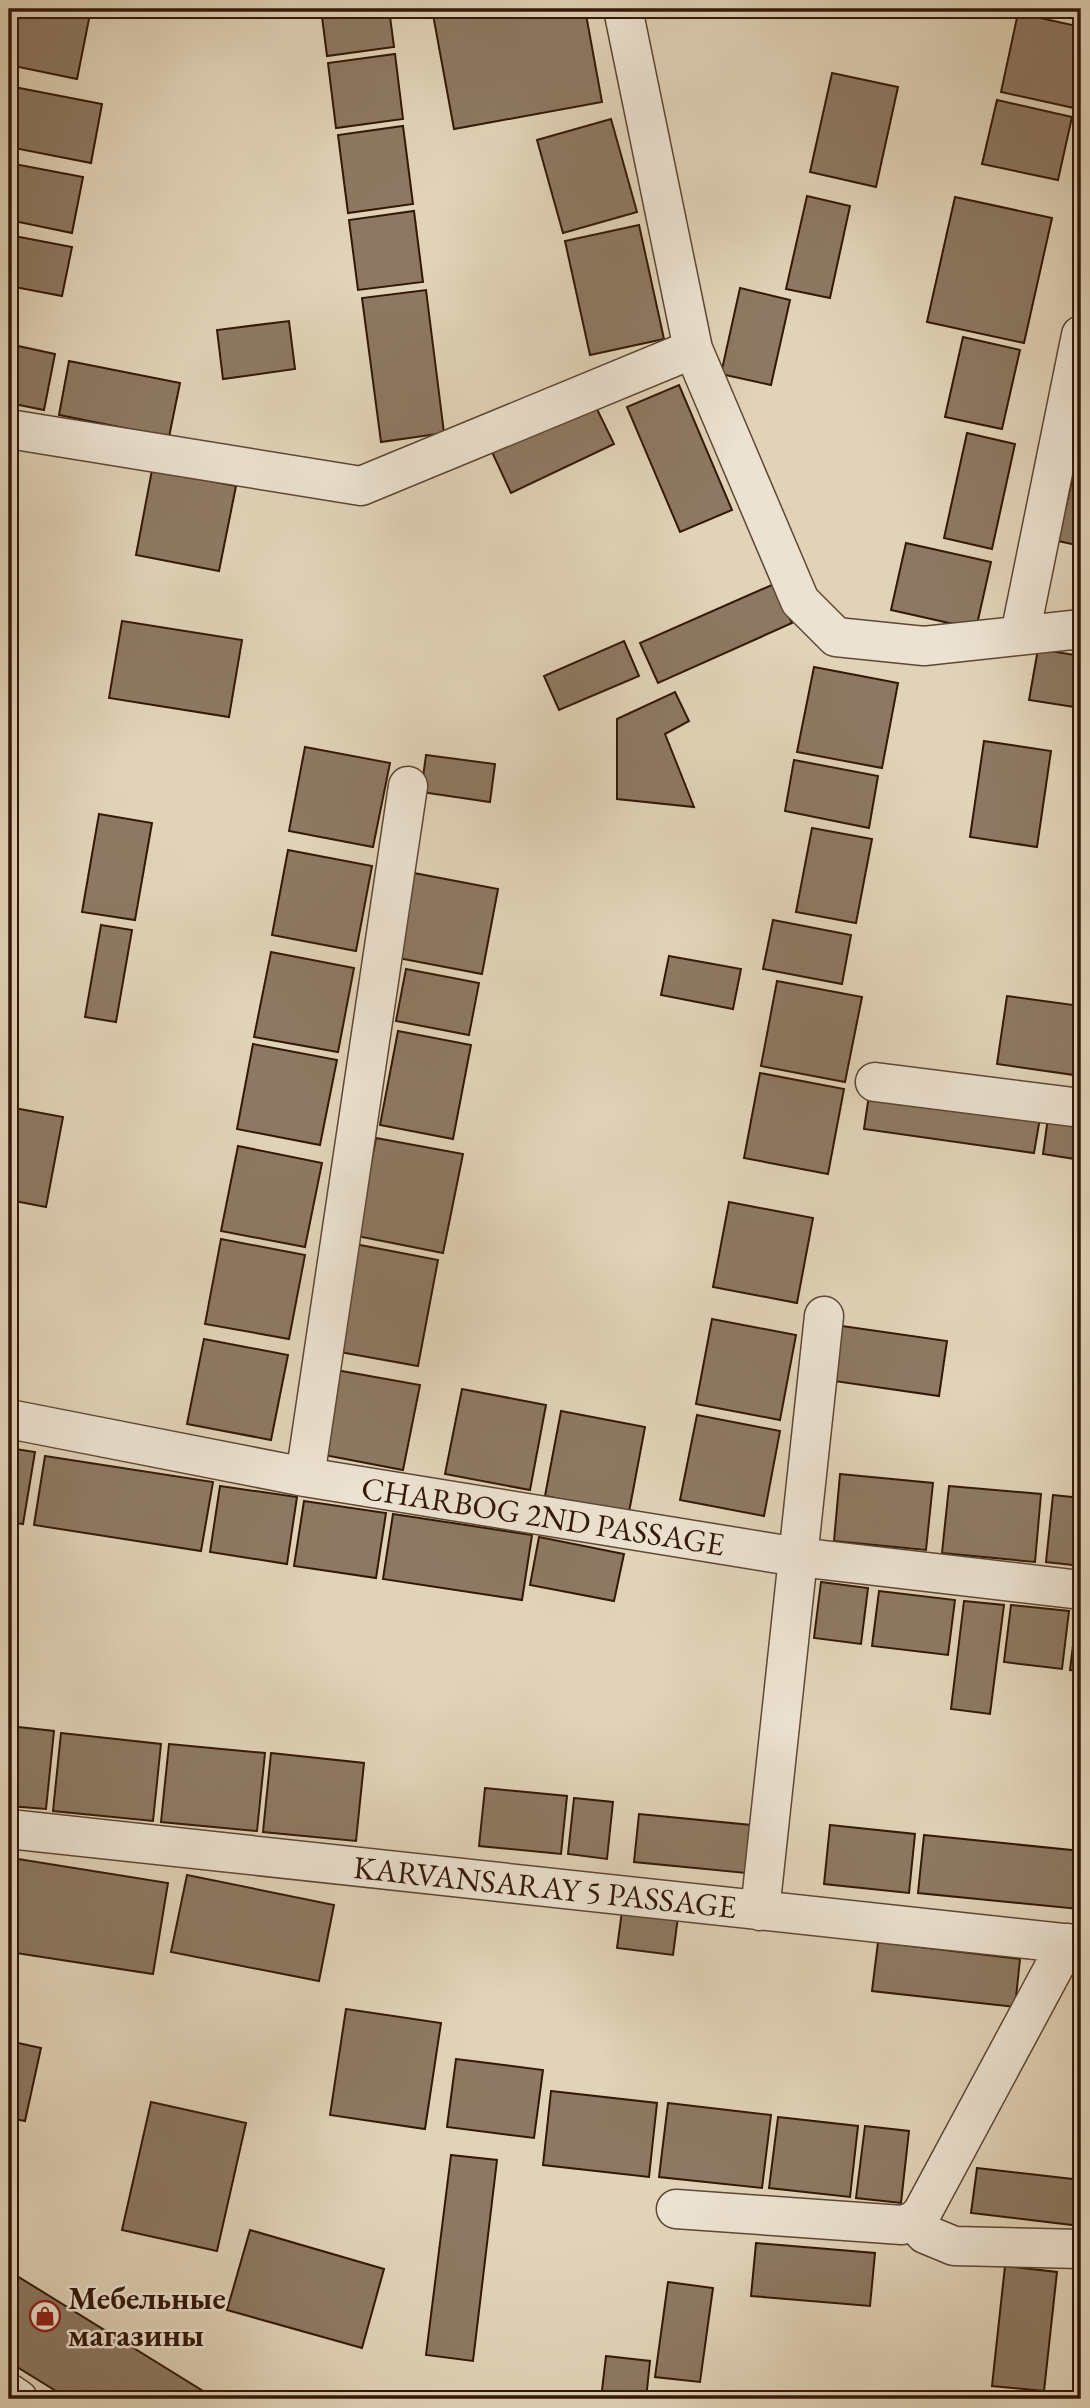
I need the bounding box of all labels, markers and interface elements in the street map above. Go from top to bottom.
street label: CHARBOG 2ND PASSAGE [358,1467,728,1565]
street label: KARVANSARAY 5 PASSAGE [352,1846,738,1928]
place label: Мебельные магазины [68,2277,226,2356]
shop icon: Мебельные магазины [28,2299,62,2333]

